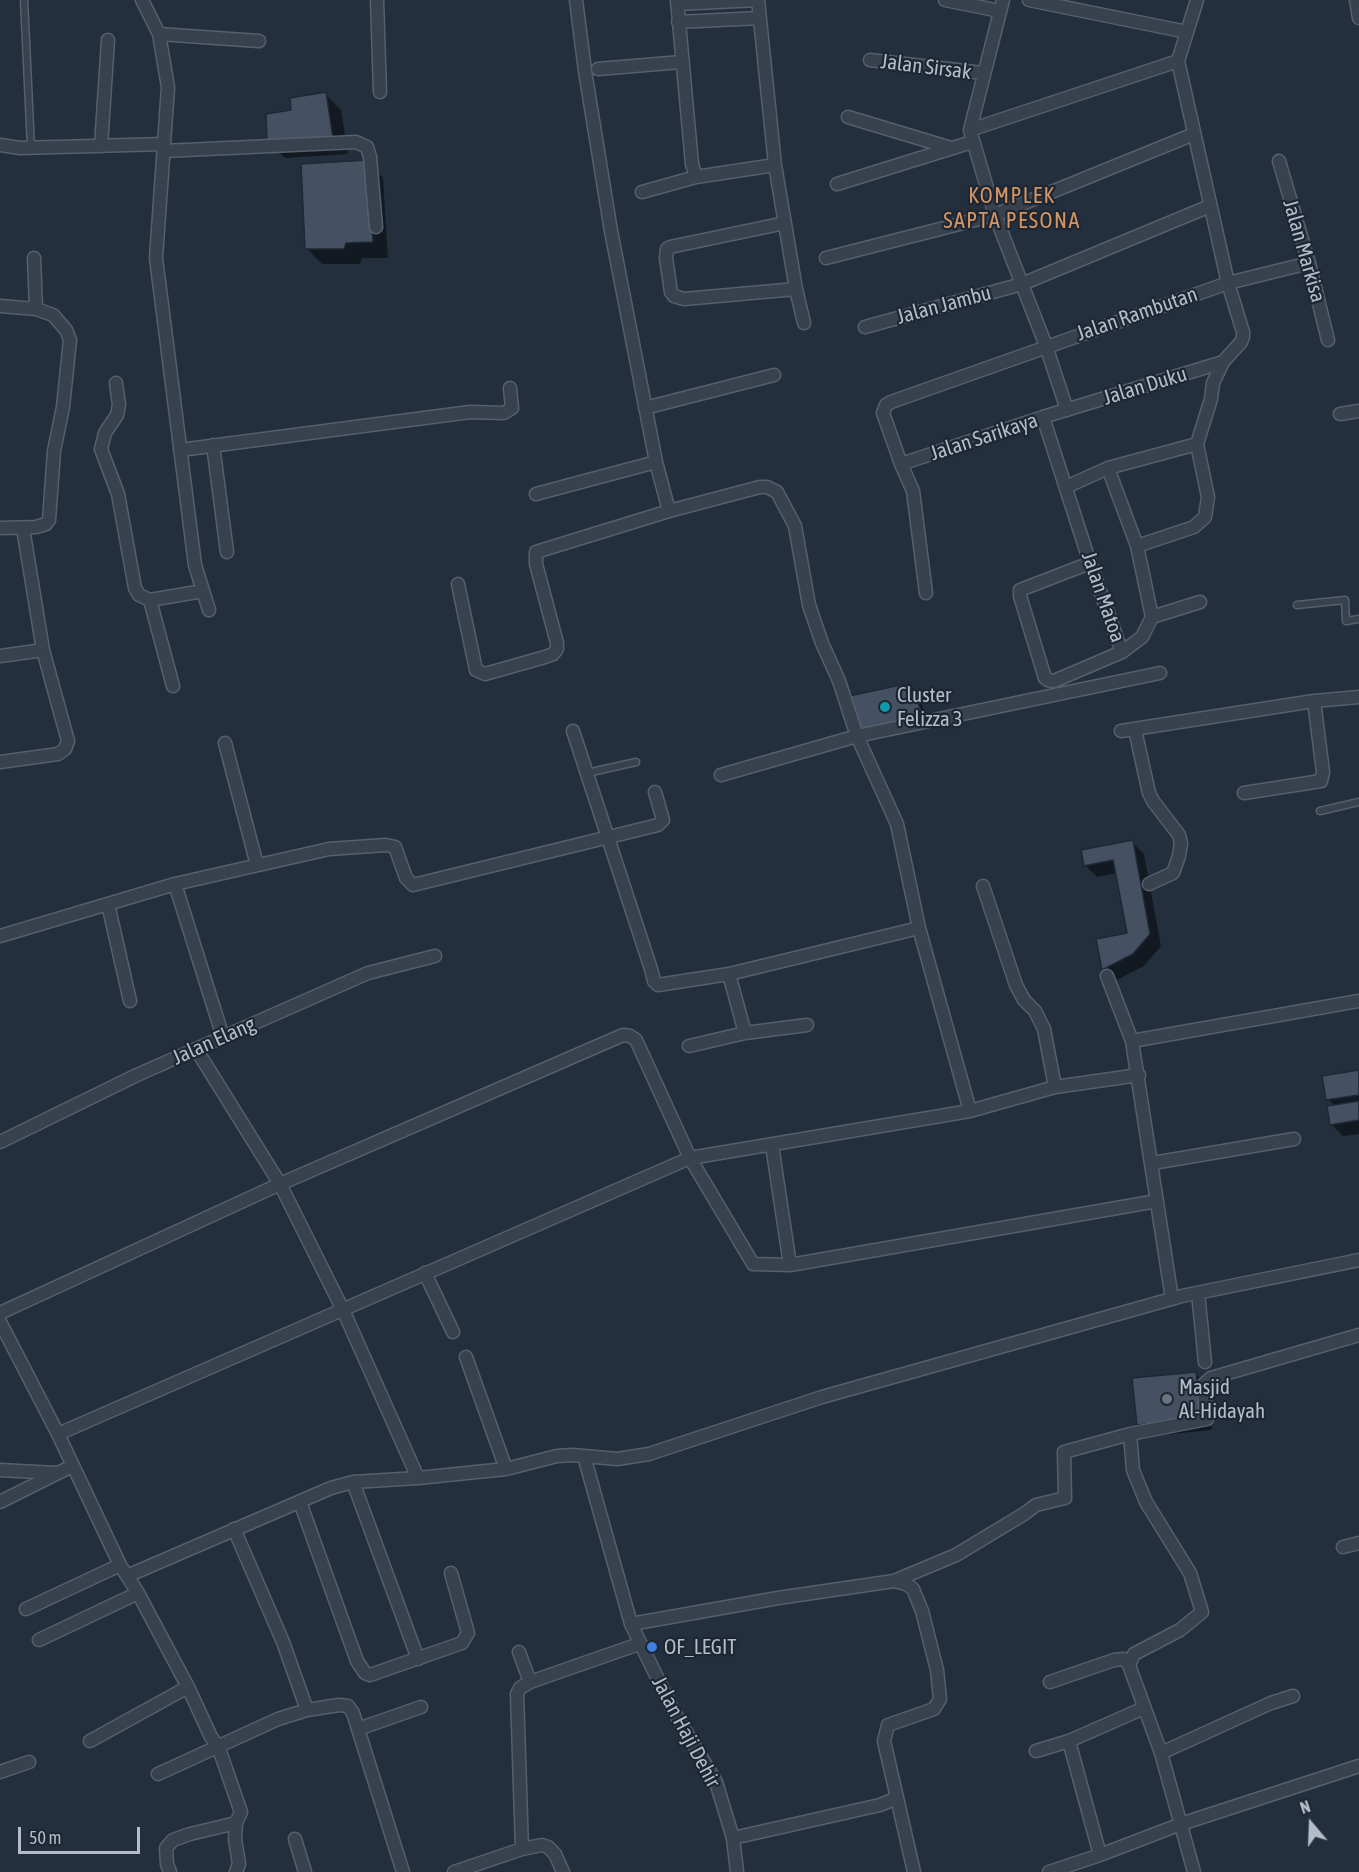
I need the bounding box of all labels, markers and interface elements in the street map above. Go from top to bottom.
street label: Jalan Sirsak [879,49,973,85]
district label: KOMPLEK SAPTA PESONA [943,183,1081,234]
street label: Jalan Markisa [1277,197,1331,305]
street label: Jalan Jambu [894,280,994,330]
street label: Jalan Rambutan [1073,282,1201,346]
street label: Jalan Duku [1100,361,1190,411]
street label: Jalan Sarikaya [927,408,1041,466]
street label: Jalan Matoa [1076,548,1130,646]
place label: Cluster Felizza 3 [897,682,963,732]
marker: Cluster Felizza 3 [878,700,892,714]
street label: Jalan Elang [169,1012,259,1070]
place label: Masjid Al-Hidayah [1179,1374,1265,1424]
marker: Masjid Al-Hidayah [1160,1392,1174,1406]
place label: OF_LEGIT [664,1634,736,1660]
marker: OF_LEGIT [645,1640,659,1654]
street label: Jalan Haji Dehir [646,1672,726,1792]
north arrow [1281,1794,1341,1854]
text: N [1298,1797,1313,1817]
scale bar [21,1815,142,1853]
text: 50 m [29,1827,61,1848]

